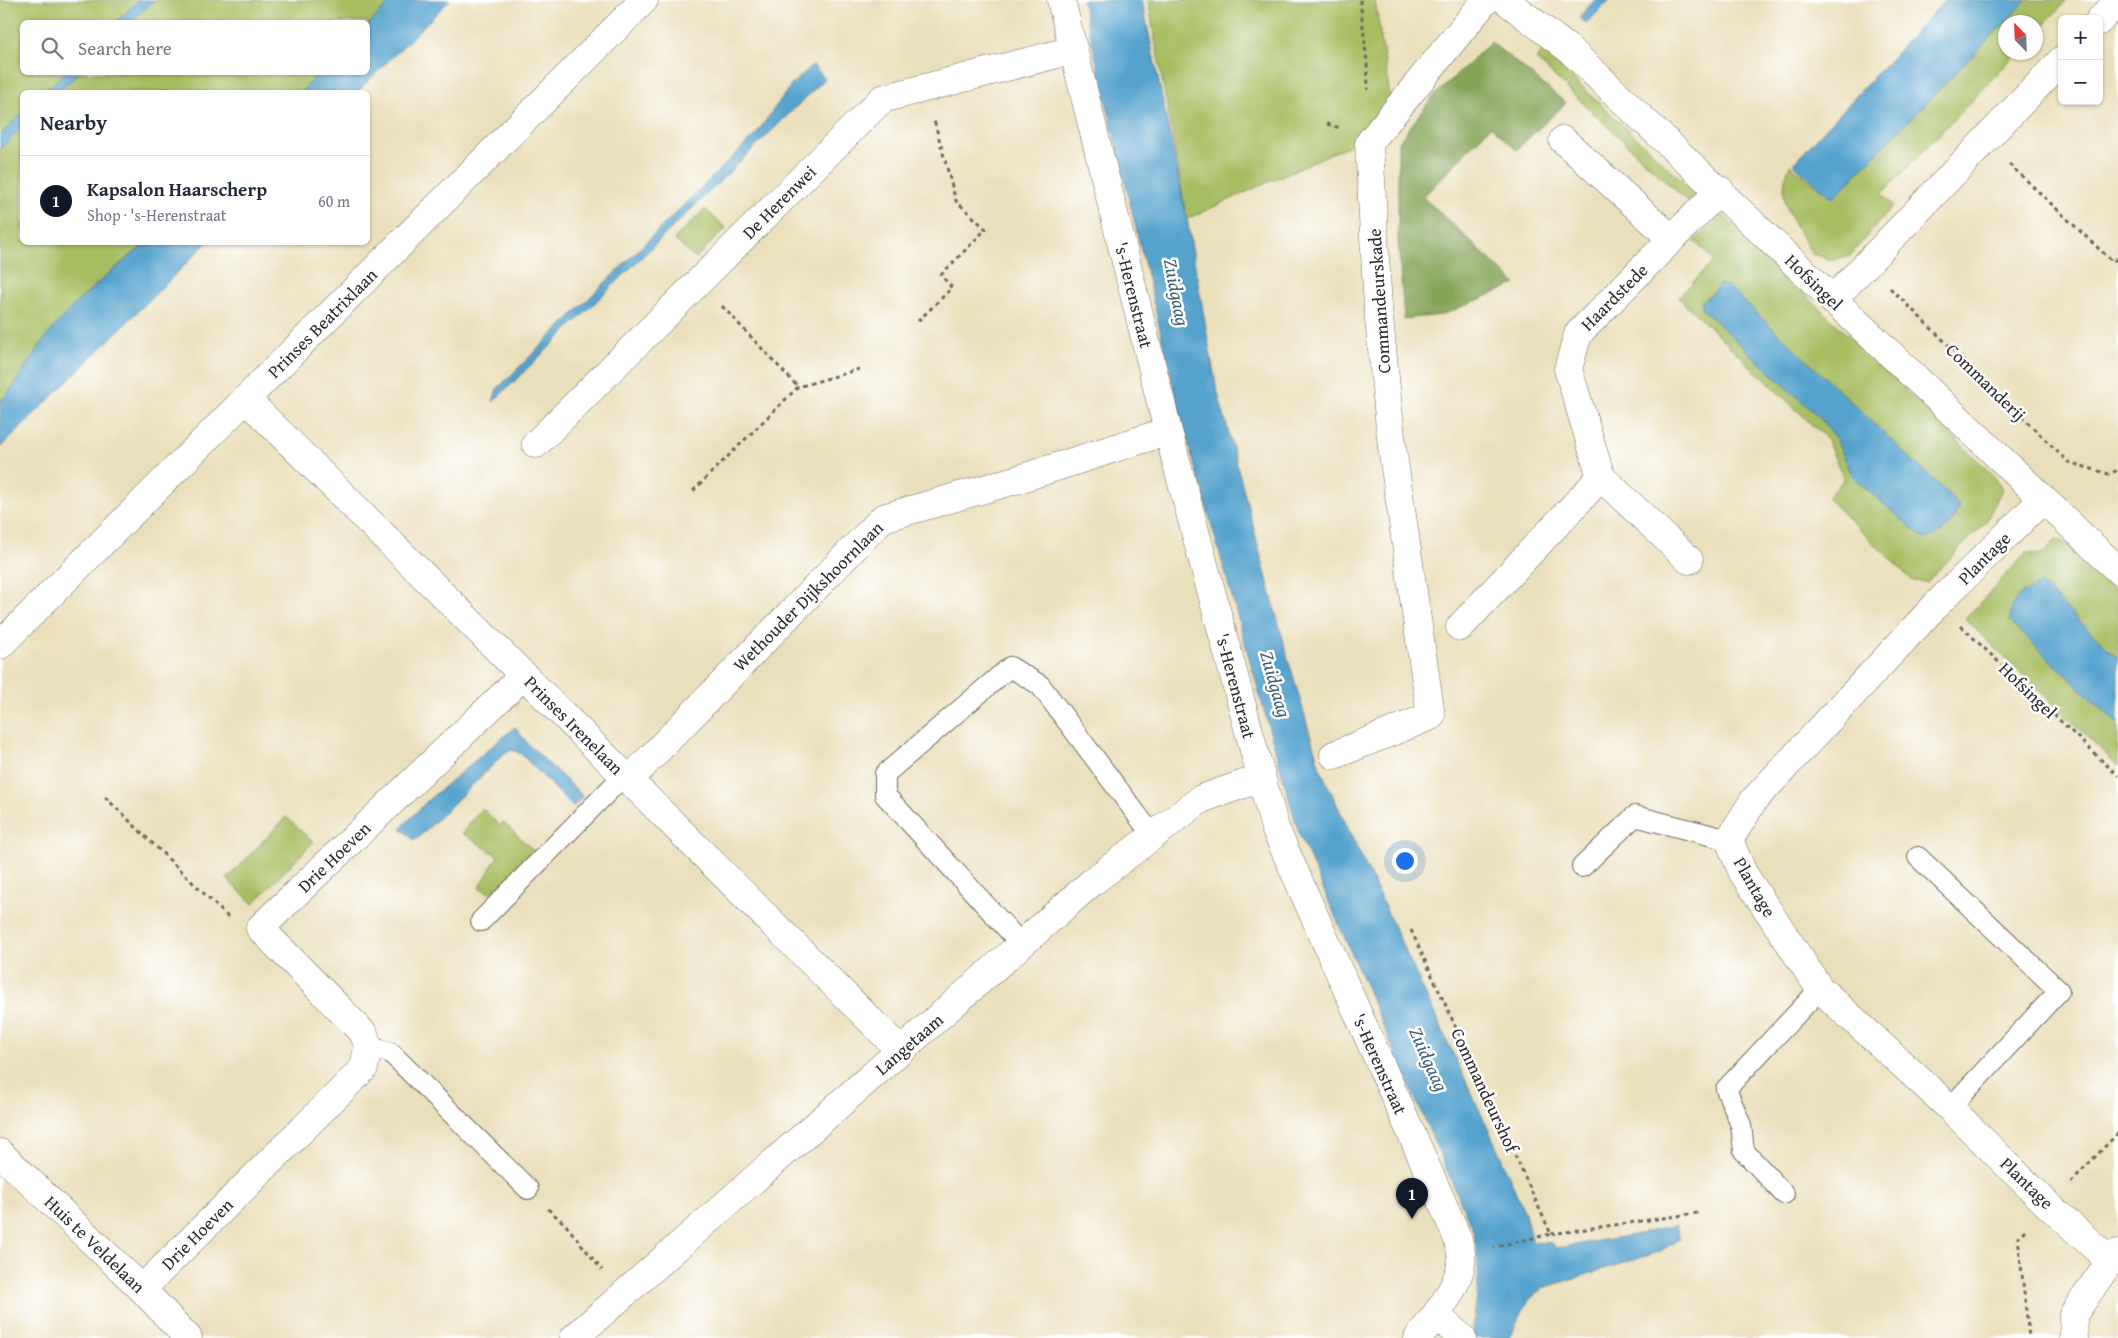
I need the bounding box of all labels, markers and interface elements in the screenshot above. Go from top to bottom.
north arrow [1998,15,2043,60]
map controls [2058,15,2103,105]
button: + [2058,15,2103,60]
search box [20,20,370,75]
icon: search [38,34,66,62]
text: Search here [78,34,172,62]
button: − [2058,60,2103,105]
text: Nearby [40,107,107,138]
street label: De Herenwei [736,159,822,245]
text: Kapsalon Haarscherp [87,175,267,203]
text: 1 [52,189,60,213]
text: 60 m [318,189,350,213]
text: Shop · 's-Herenstraat [87,203,226,227]
street label: Commandeurskade [1360,228,1398,374]
street label: 's-Herenstraat [1108,239,1160,351]
street label: Hofsingel [1779,247,1849,317]
water label: Zuidgaag [1157,256,1197,328]
street label: Haardstede [1574,257,1654,337]
street label: Prinses Beatrixlaan [261,262,383,384]
street label: Commanderij [1940,337,2032,427]
street label: Wethouder Dijkshoornlaan [727,515,889,677]
street label: Plantage [1951,525,2017,591]
street label: 's-Herenstraat [1209,630,1263,742]
water label: Zuidgaag [1253,647,1299,721]
street label: Hofsingel [1993,655,2063,725]
street label: Prinses Irenelaan [518,669,630,781]
street label: Drie Hoeven [291,815,377,899]
your location [1392,848,1418,874]
street label: Plantage [1727,852,1783,922]
street label: Langetaam [869,1006,949,1081]
street label: 's-Herenstraat [1346,1009,1415,1119]
water label: Zuidgaag [1402,1022,1456,1096]
street label: Commandeurshof [1444,1023,1527,1159]
street label: Plantage [1994,1150,2060,1216]
pin: 1 [1396,1178,1428,1219]
street label: Huis te Veldelaan [38,1189,152,1299]
street label: Drie Hoeven [155,1192,239,1276]

